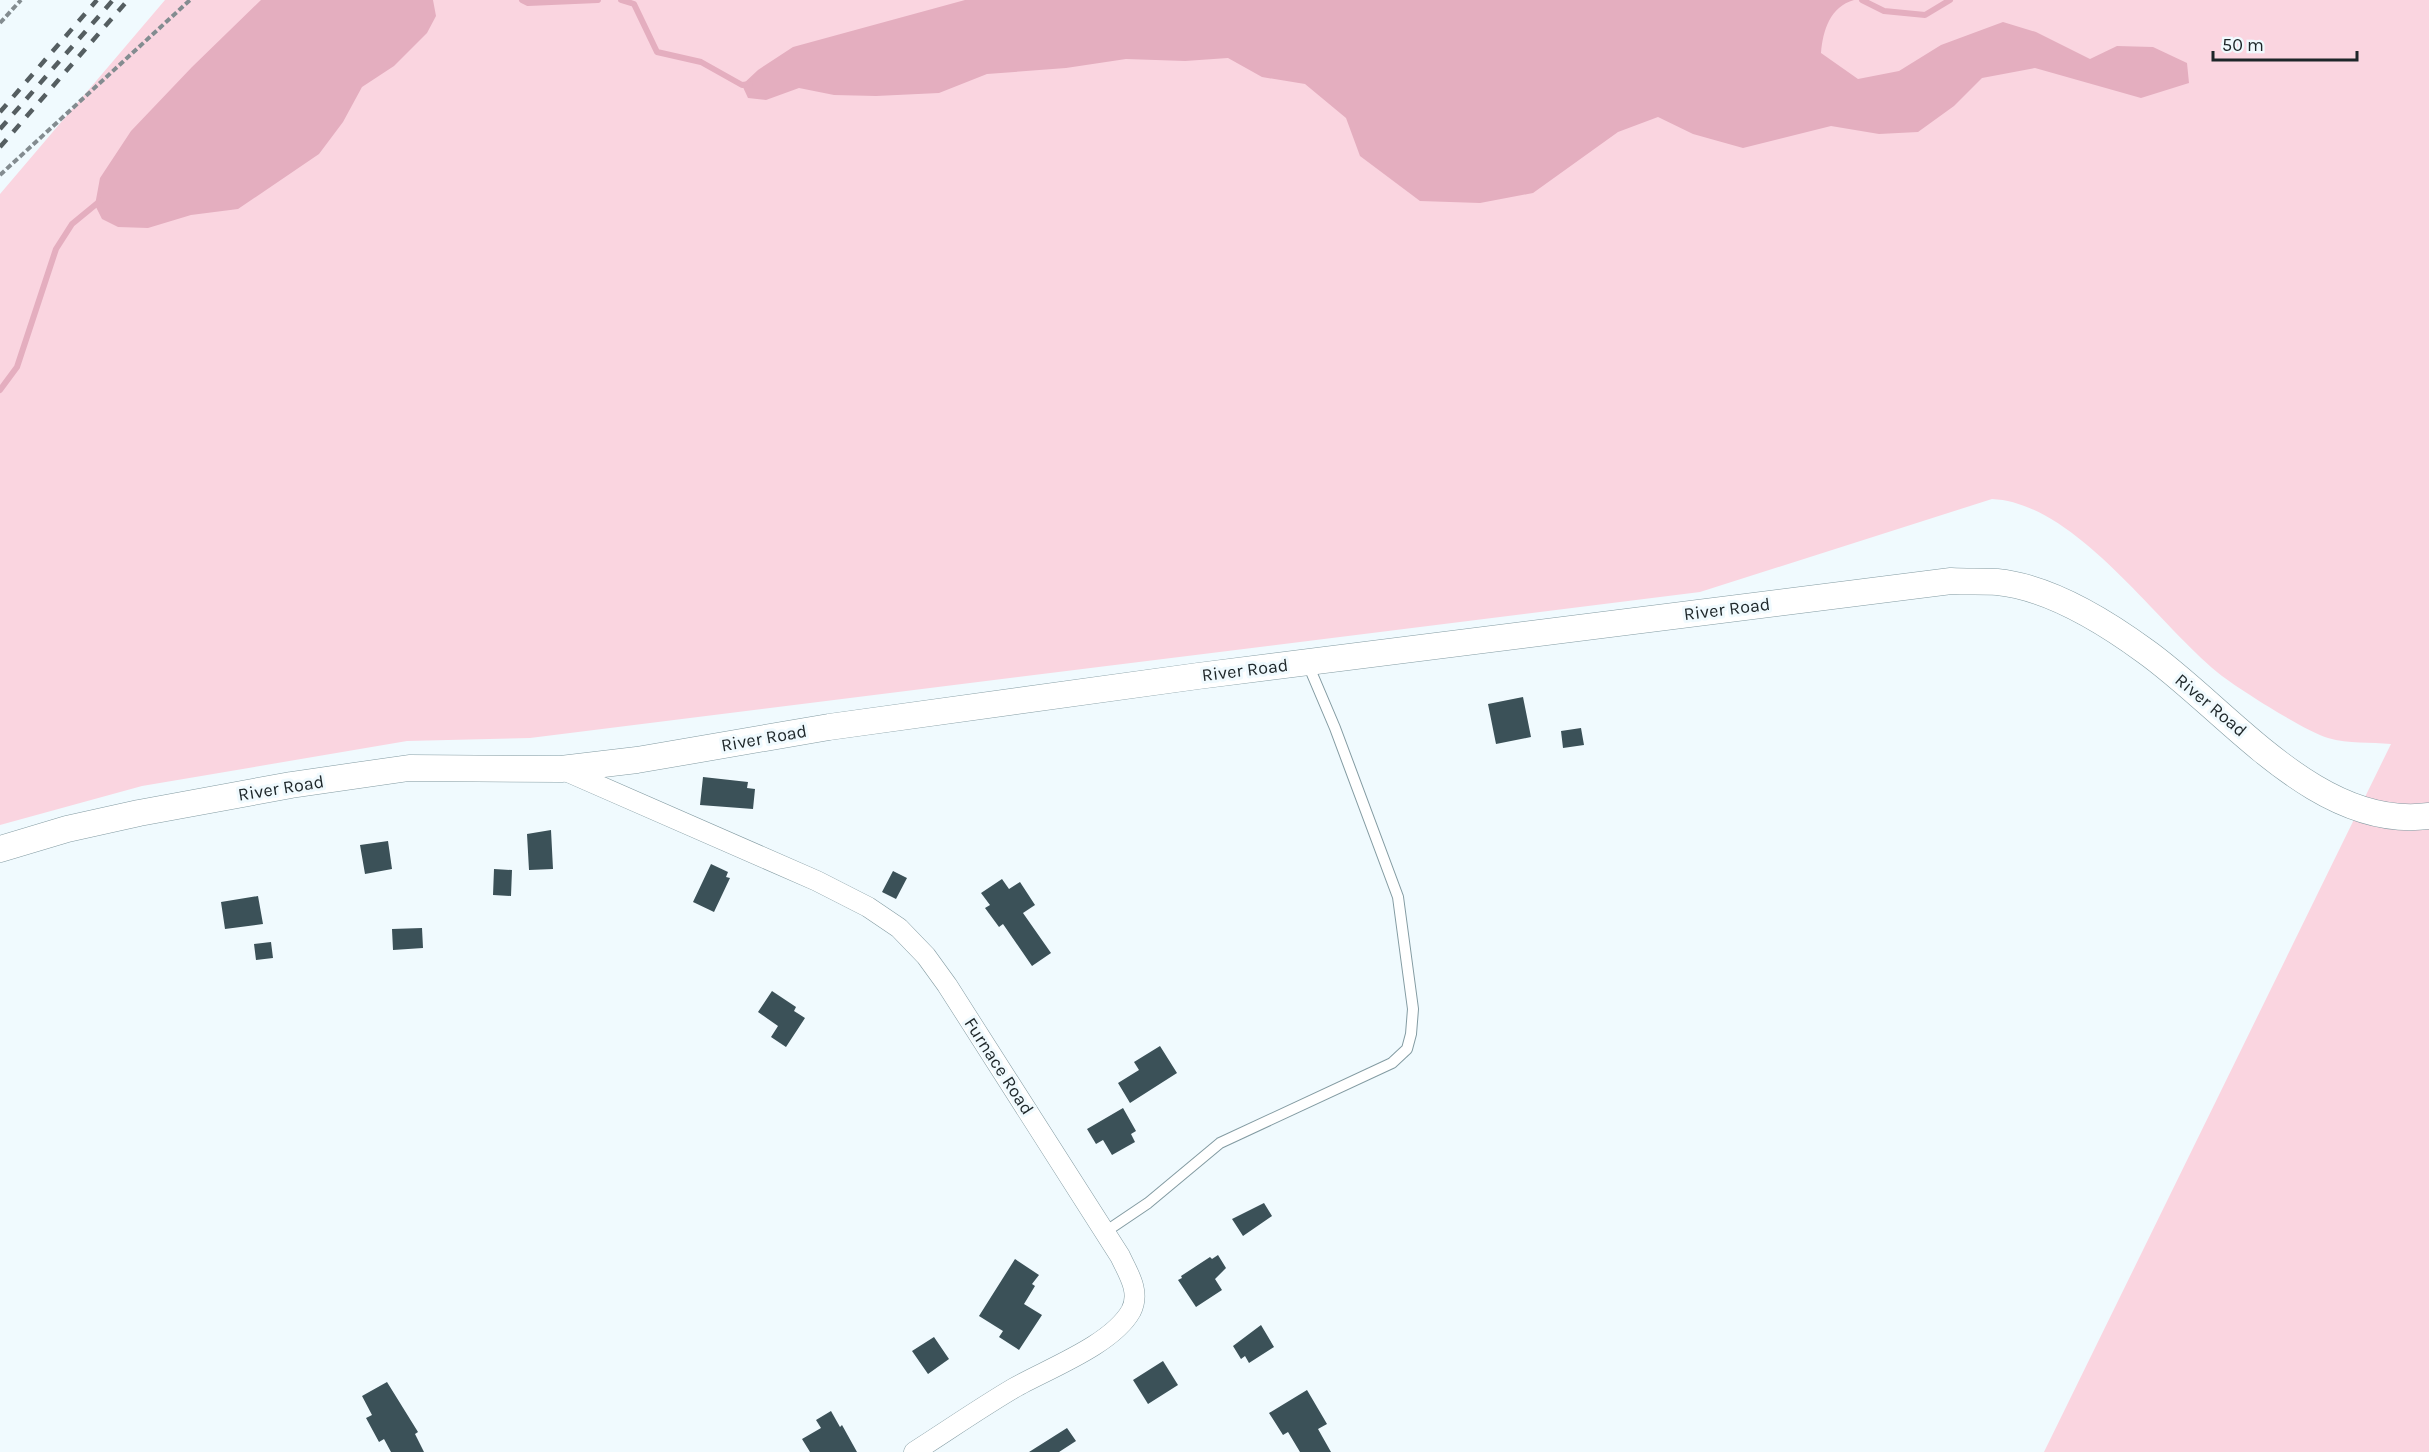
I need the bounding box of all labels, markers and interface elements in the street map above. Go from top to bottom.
scale bar [2213,24,2357,62]
text: 50 m [2222,34,2264,56]
street label: River Road [1683,593,1771,625]
street label: River Road [1201,654,1289,686]
street label: River Road [2171,669,2251,741]
street label: River Road [719,720,809,756]
street label: River Road [236,770,326,806]
street label: Furnace Road [959,1013,1039,1119]

